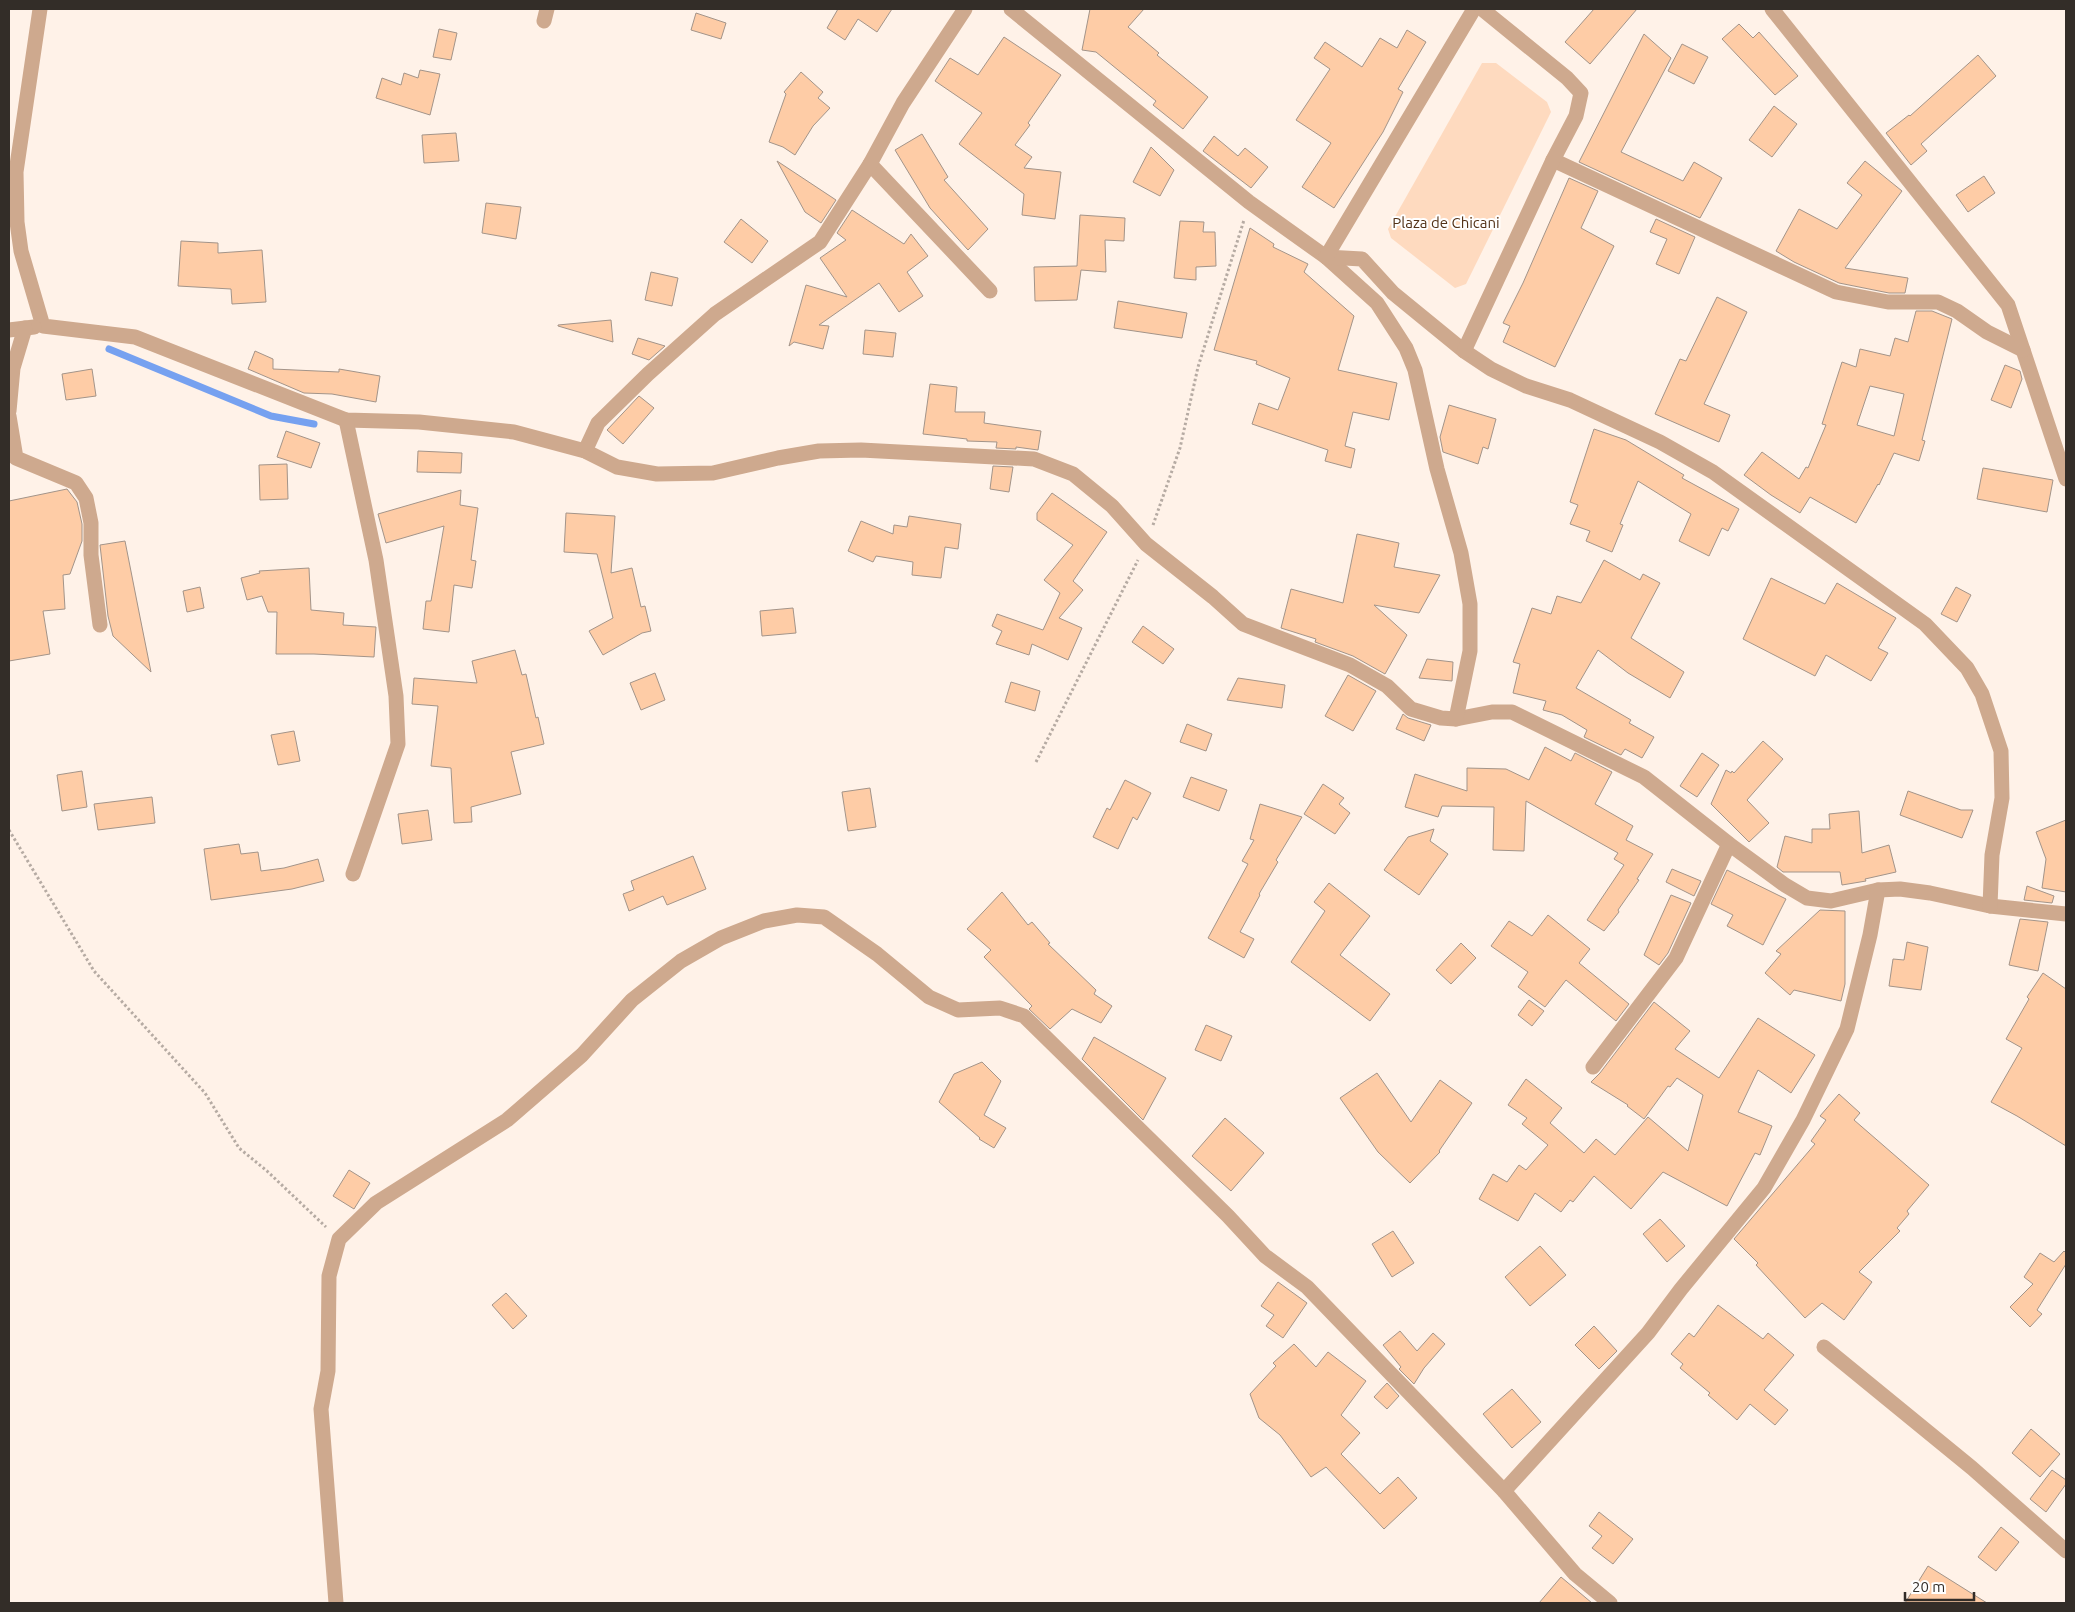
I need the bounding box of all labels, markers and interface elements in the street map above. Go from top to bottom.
park label: Plaza de Chicani [1392,214,1500,231]
scale bar [1905,1570,1974,1602]
text: 20 m [1912,1578,1945,1595]

